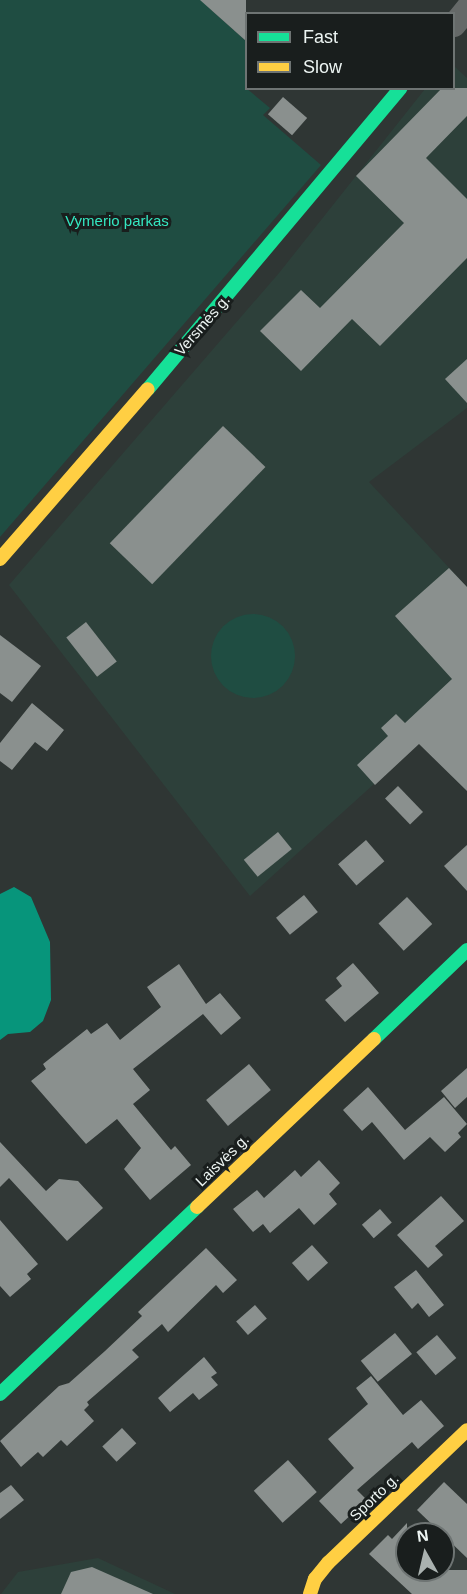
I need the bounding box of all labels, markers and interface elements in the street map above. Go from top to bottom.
legend [245,12,455,90]
text: Fast [303,27,338,47]
text: Slow [303,57,342,77]
park label: Vymerio parkas [65,212,169,230]
street label: Versmės g. [171,291,233,359]
street label: Laisvės g. [191,1130,253,1190]
street label: Sporto g. [346,1469,402,1525]
north arrow [395,1522,455,1582]
text: N [416,1526,430,1545]

